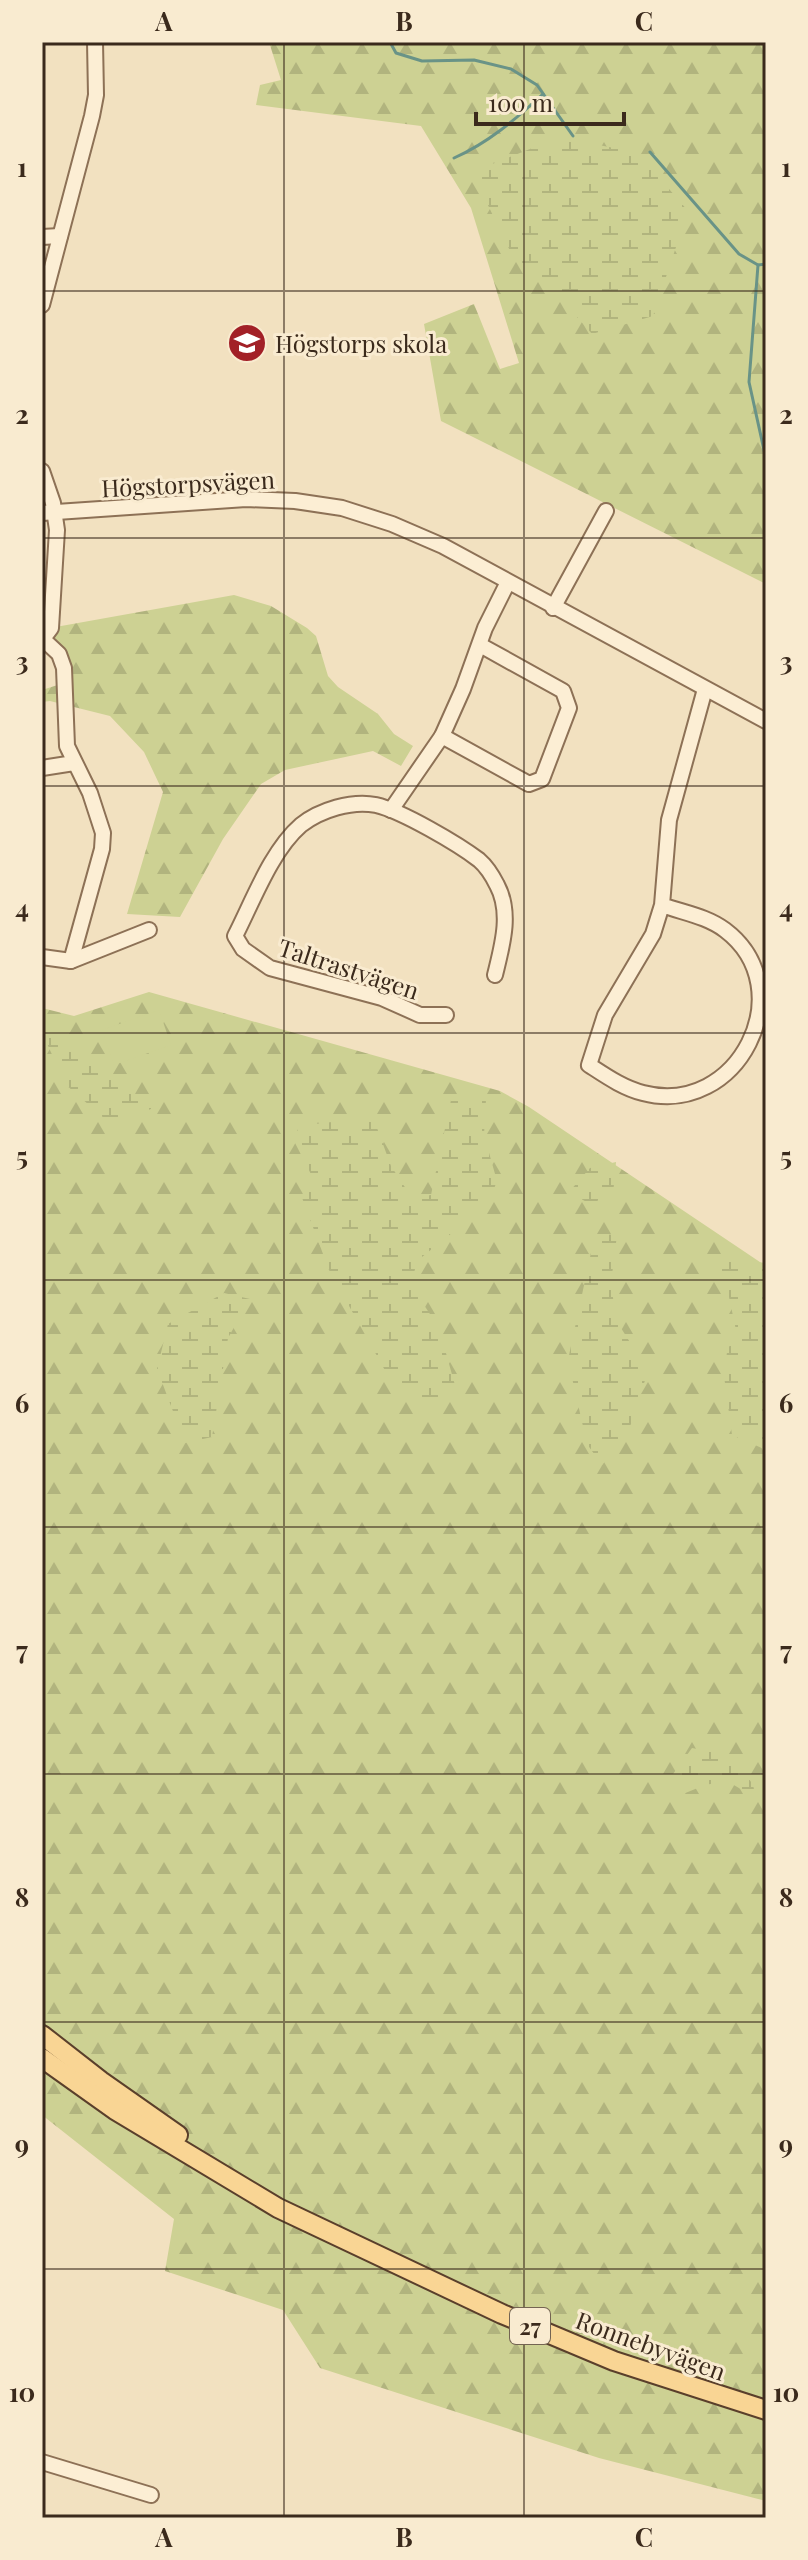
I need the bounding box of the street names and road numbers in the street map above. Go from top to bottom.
street label: Högstorpsvägen [100,462,276,504]
street label: Taltrastvägen [275,930,423,1006]
street label: Ronnebyvägen [572,2303,730,2387]
road number: 27 [510,2308,550,2344]

